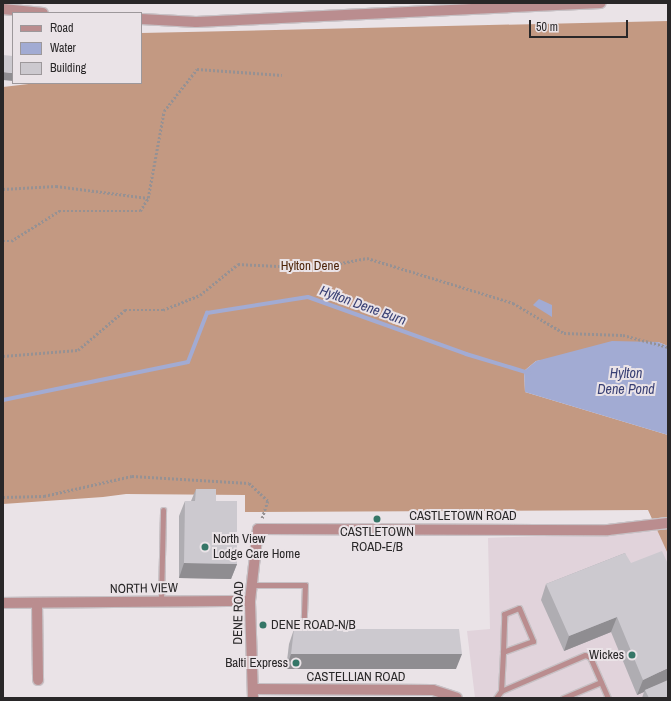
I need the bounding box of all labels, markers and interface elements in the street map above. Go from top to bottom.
legend [12,12,142,84]
scale bar [531,12,630,38]
text: 50 m [536,19,558,35]
text: Road [50,20,74,36]
text: Water [50,40,76,56]
text: Building [50,60,86,76]
park label: Hylton Dene [281,258,339,274]
water label: Hylton Dene Burn [318,282,408,328]
water label: Hylton Dene Pond [597,365,655,398]
street label: CASTLETOWN ROAD [409,508,517,524]
marker: CASTLETOWN ROAD-E/B [372,514,382,524]
place label: CASTLETOWN ROAD-E/B [340,525,414,556]
place label: North View Lodge Care Home [213,532,300,563]
marker: North View Lodge Care Home [200,542,210,552]
street label: NORTH VIEW [110,581,178,597]
street label: DENE ROAD [231,581,247,645]
place label: DENE ROAD-N/B [271,617,356,633]
marker: DENE ROAD-N/B [258,620,268,630]
place label: Wickes [589,647,624,663]
marker: Wickes [627,650,637,660]
place label: Balti Express [225,655,288,671]
marker: Balti Express [291,658,301,668]
street label: CASTELLIAN ROAD [307,669,405,685]

